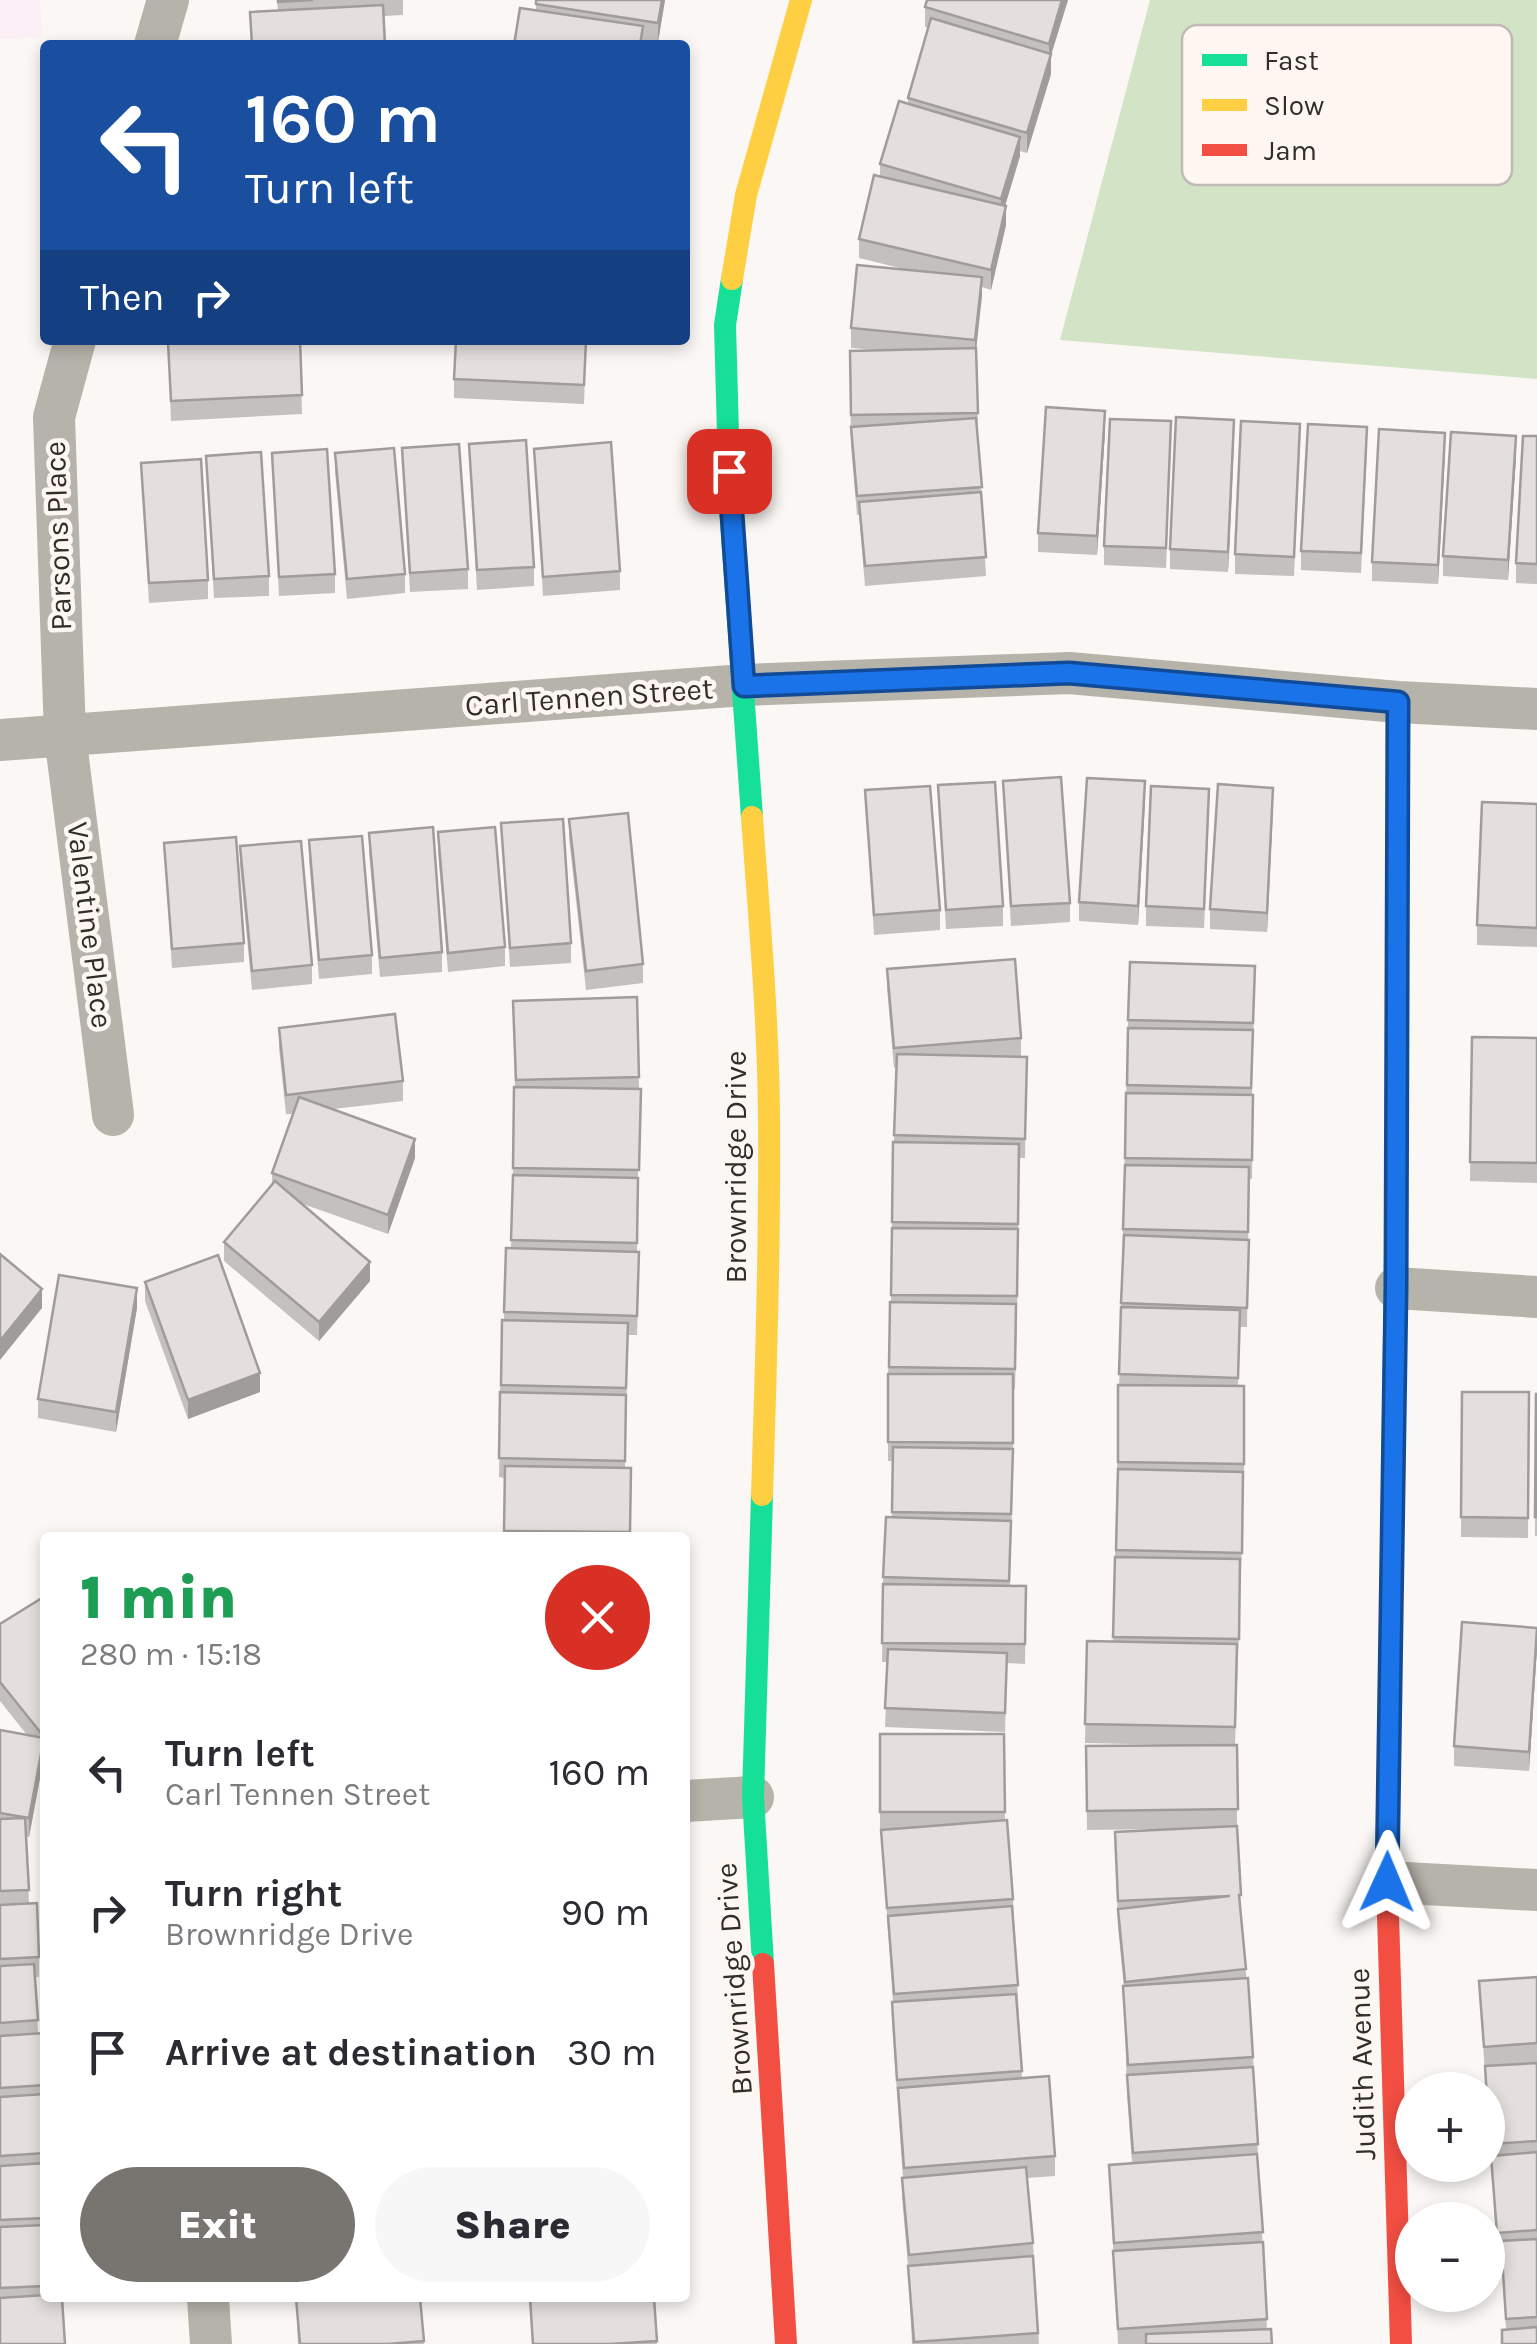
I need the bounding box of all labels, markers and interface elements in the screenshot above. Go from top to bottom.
legend [1182,25,1512,185]
text: Fast [1264,44,1319,77]
text: 160 m [245,78,441,160]
icon: left [80,80,210,210]
text: Slow [1264,89,1324,122]
text: Jam [1264,134,1317,167]
text: Turn left [245,162,414,214]
icon: right [184,270,239,325]
text: Then [80,275,164,320]
pin [687,429,772,514]
street label: Parsons Place [37,441,79,631]
icon: arrive [702,444,757,499]
street label: Carl Tennen Street [464,670,714,724]
street label: Valentine Place [59,820,121,1030]
street label: Brownridge Drive [718,1051,754,1283]
text: 1 min [80,1563,237,1633]
button: close [545,1565,650,1670]
text: 280 m · 15:18 [80,1636,262,1673]
text: Turn left [165,1731,315,1776]
icon: left [80,1745,135,1800]
text: 160 m [549,1750,650,1795]
text: Carl Tennen Street [165,1776,430,1813]
position arrow [1335,1830,1439,1934]
street label: Brownridge Drive [708,1862,760,2096]
text: Turn right [165,1871,342,1916]
icon: right [80,1885,135,1940]
text: 90 m [561,1890,650,1935]
text: Brownridge Drive [165,1916,413,1953]
street label: Judith Avenue [1341,1967,1383,2161]
icon: arrive [80,2025,135,2080]
text: Arrive at destination [165,2030,537,2075]
text: 30 m [567,2030,656,2075]
map controls [1395,2072,1505,2312]
button: + [1395,2072,1505,2182]
button: Exit [80,2167,355,2282]
button: Share [375,2167,650,2282]
button: − [1395,2202,1505,2312]

